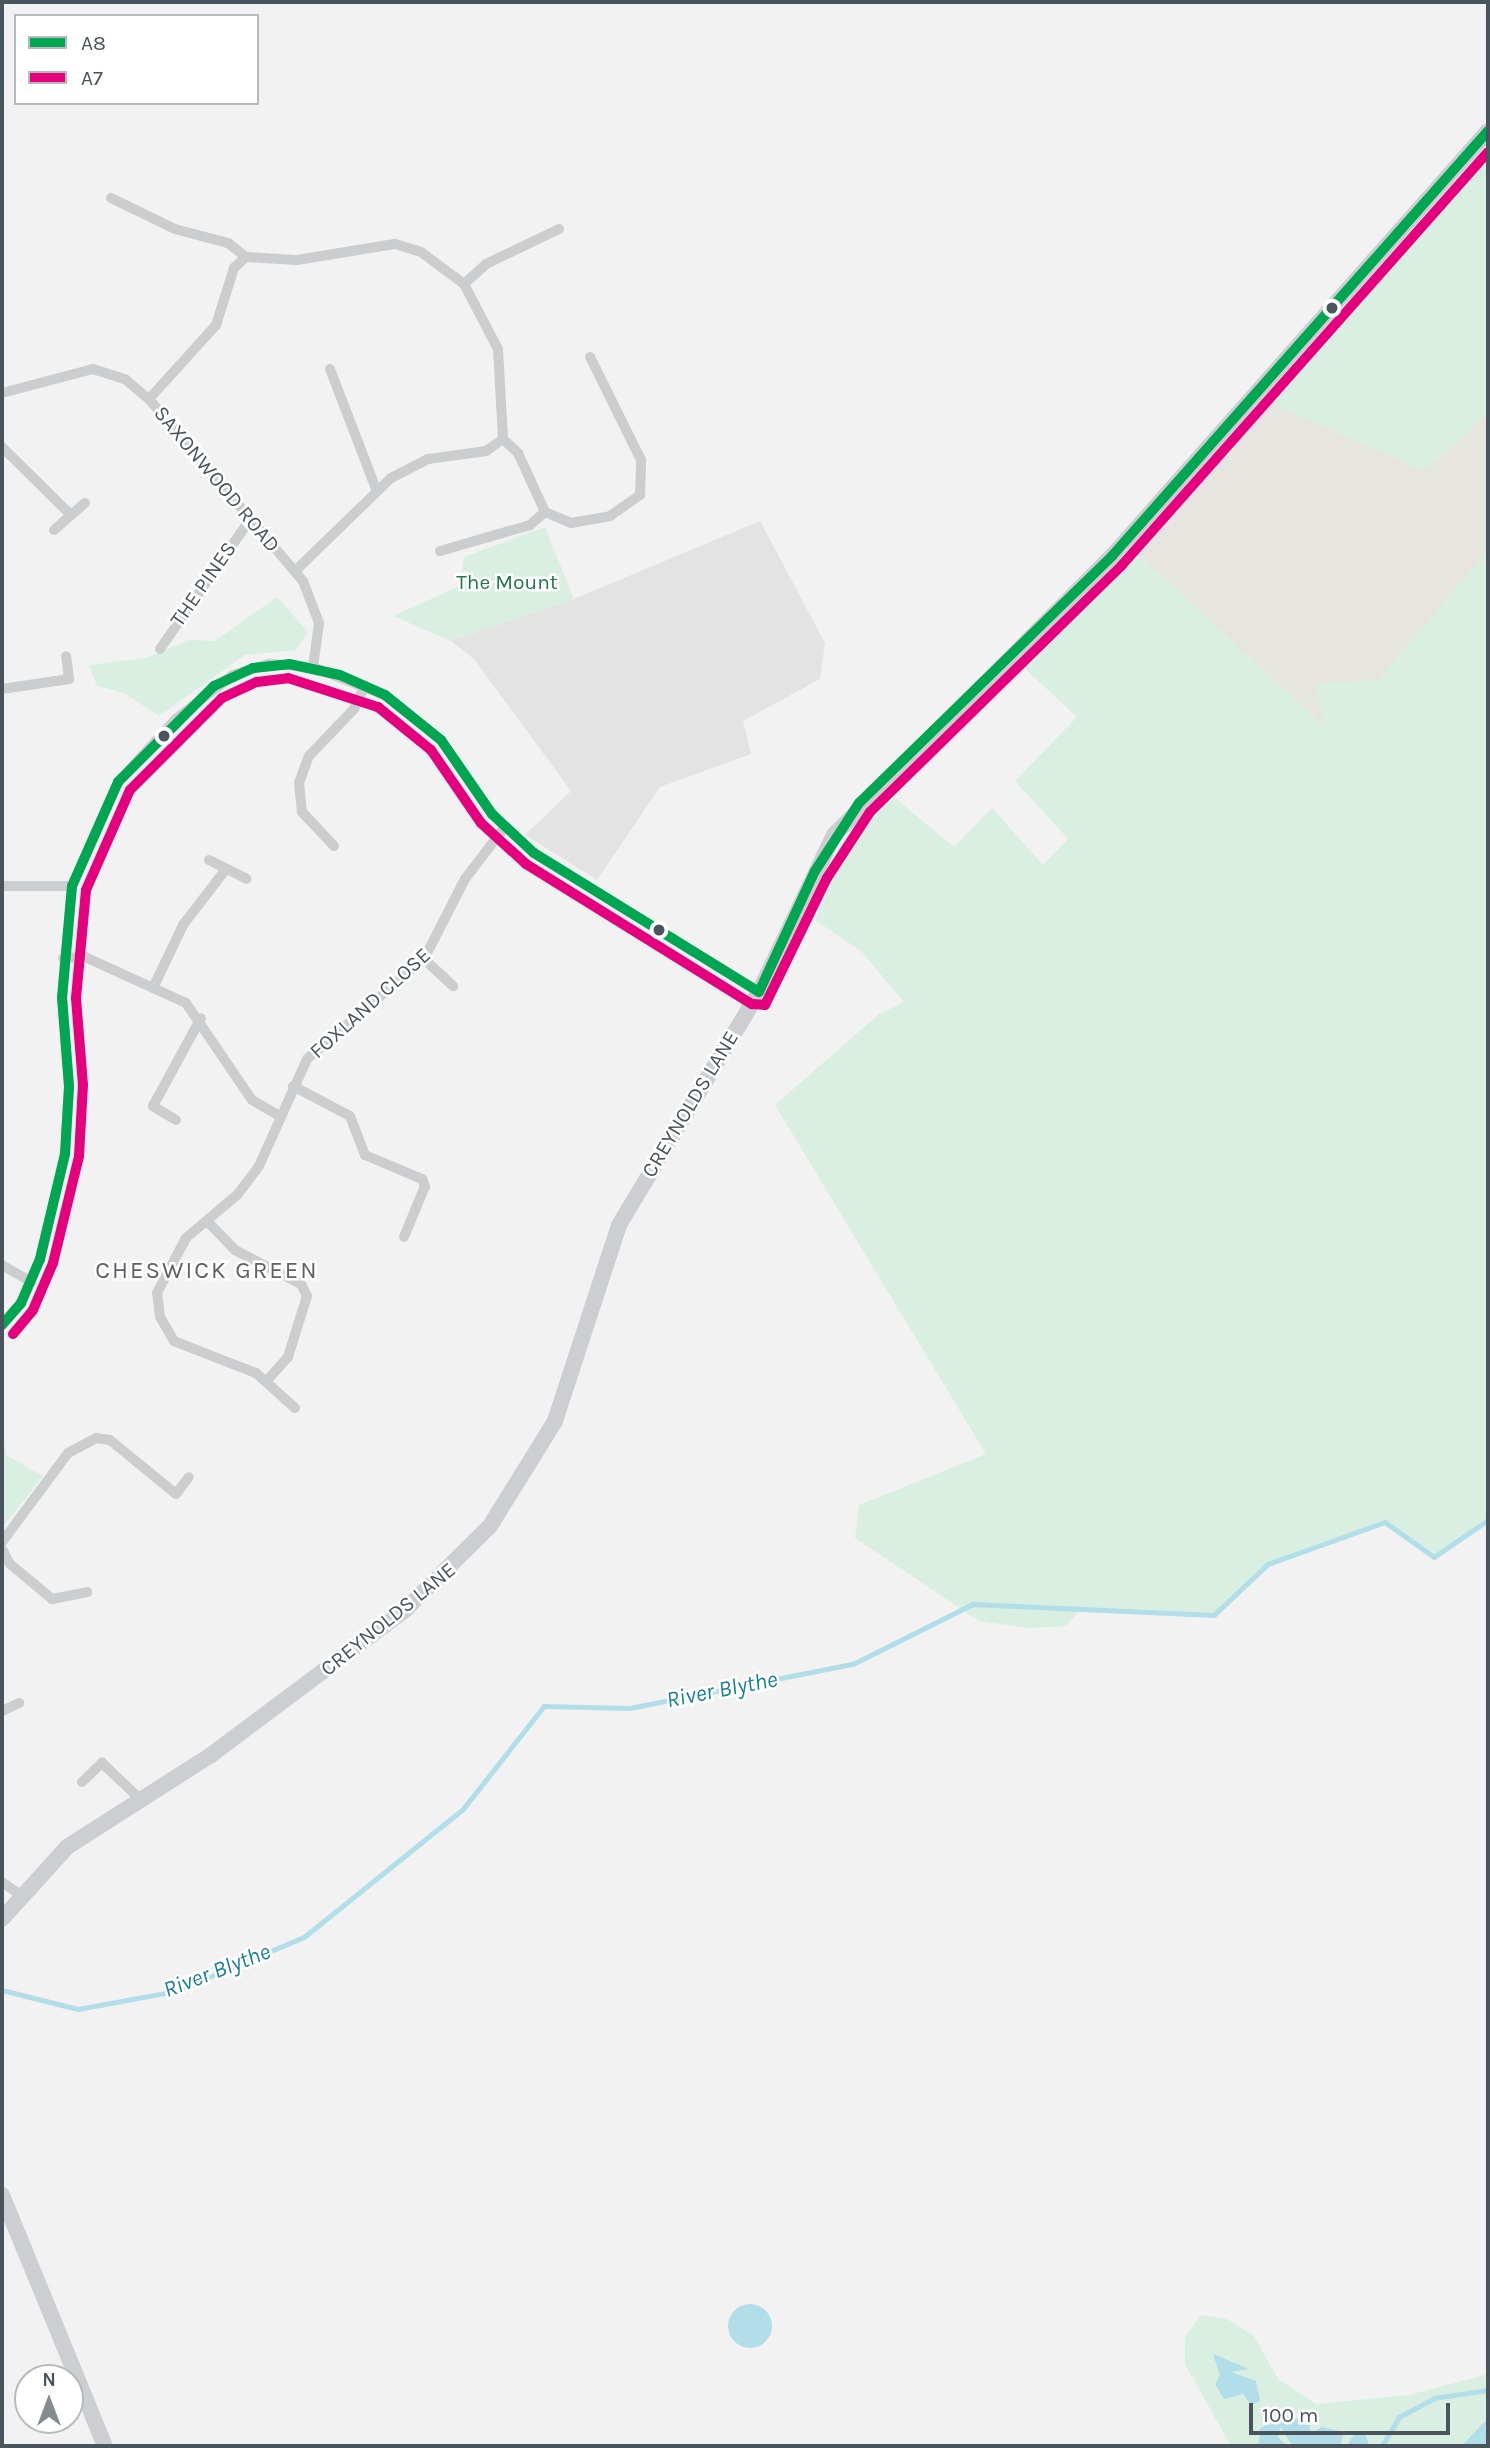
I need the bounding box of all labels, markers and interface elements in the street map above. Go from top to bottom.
legend [14,14,259,105]
text: A8 [81,31,106,55]
text: A7 [81,66,103,90]
unlabelled marker [1325,301,1339,315]
street label: SAXONWOOD ROAD [149,401,285,557]
street label: THE PINES [165,537,241,631]
park label: The Mount [456,569,558,595]
unlabelled marker [157,729,171,743]
unlabelled marker [652,923,666,937]
street label: FOXLAND CLOSE [304,942,436,1064]
street label: CREYNOLDS LANE [636,1026,744,1182]
district label: CHESWICK GREEN [97,1257,317,1285]
street label: CREYNOLDS LANE [315,1557,461,1681]
water label: River Blythe [664,1666,780,1714]
water label: River Blythe [160,1938,274,2004]
north arrow [14,2364,84,2434]
text: N [42,2369,56,2391]
scale bar [1252,2388,1453,2432]
text: 100 m [1262,2403,1319,2427]

